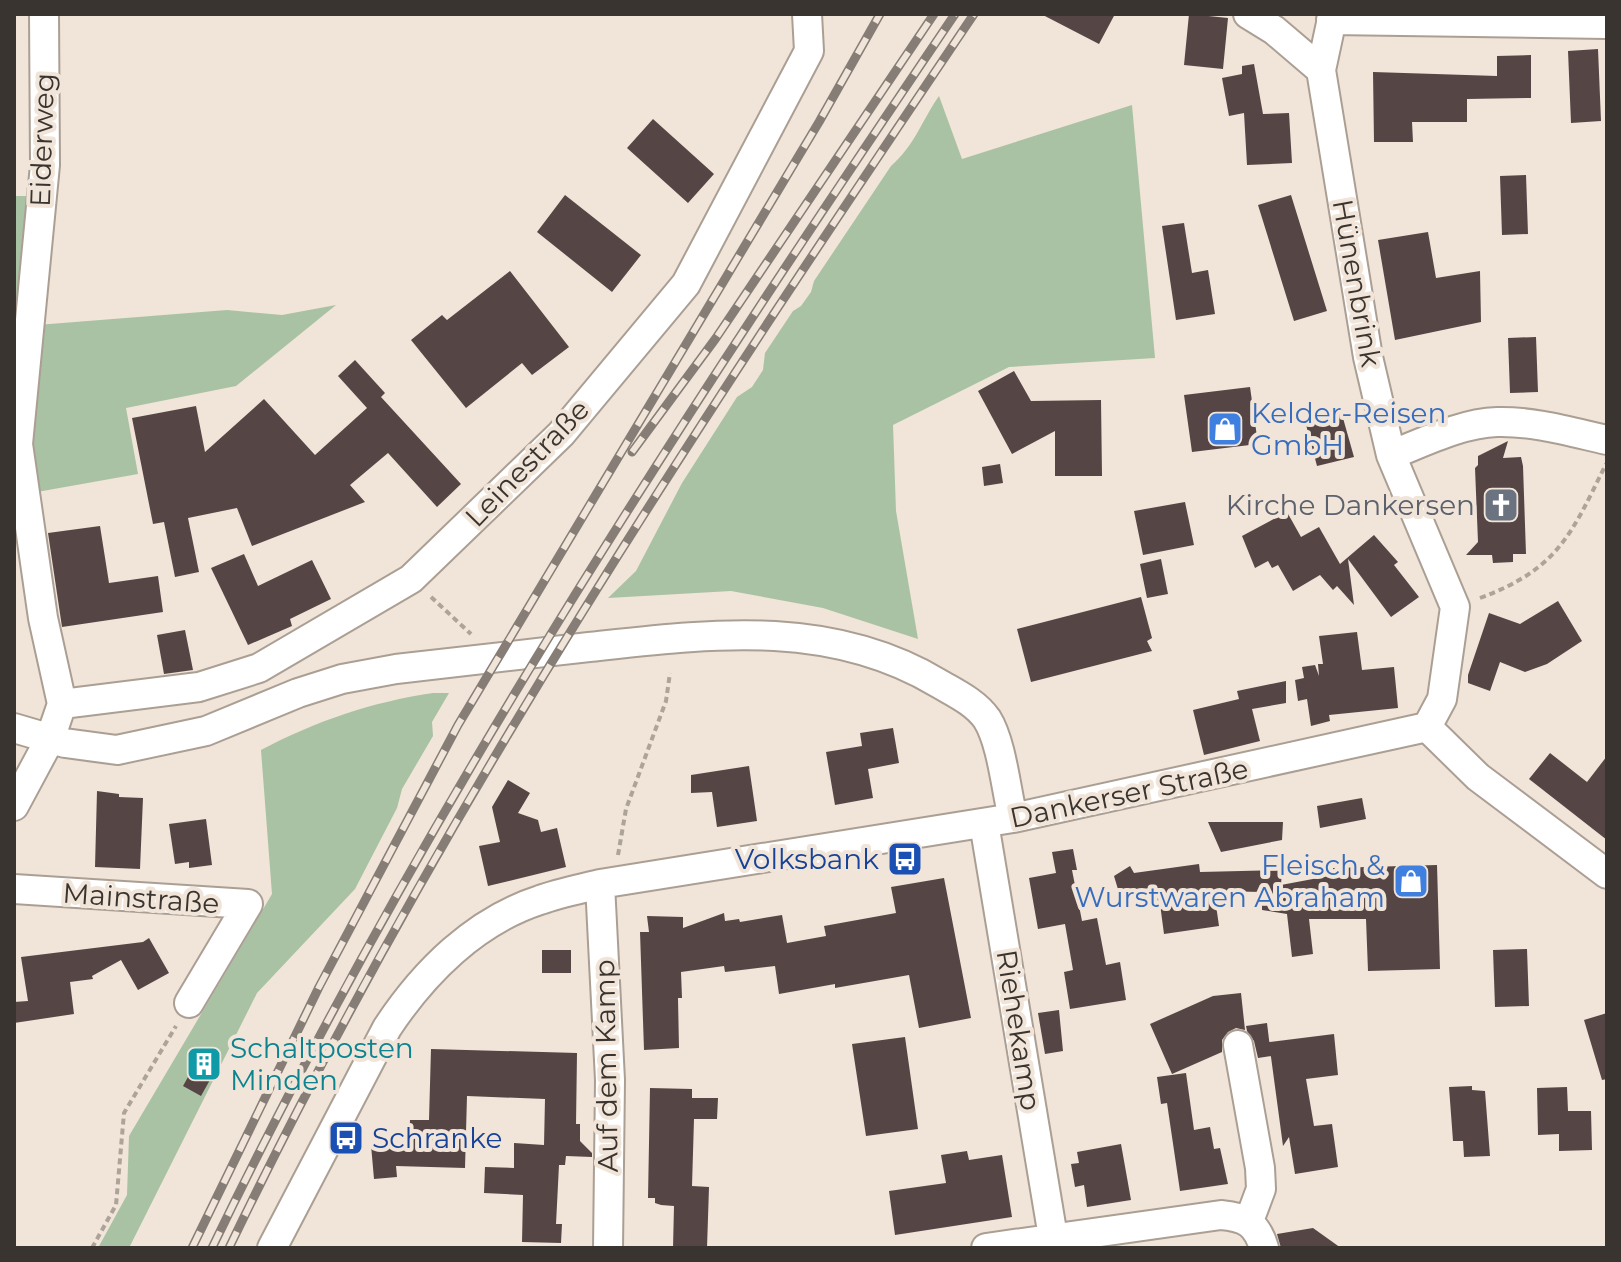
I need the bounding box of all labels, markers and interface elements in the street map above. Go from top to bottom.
street label: Eiderweg [23,72,61,208]
street label: Hünenbrink [1326,197,1389,370]
street label: Leinestraße [458,392,596,534]
place label: Kelder-Reisen GmbH [1251,396,1446,462]
shop icon: Kelder-Reisen GmbH [1206,410,1244,448]
church icon: Kirche Dankersen [1482,486,1520,524]
place label: Kirche Dankersen [1226,488,1475,522]
street label: Dankerser Straße [1007,751,1251,835]
bus stop icon: Volksbank [886,840,924,878]
place label: Volksbank [735,842,879,876]
place label: Fleisch & Wurstwaren Abraham [1075,848,1385,914]
shop icon: Fleisch & Wurstwaren Abraham [1392,862,1430,900]
street label: Mainstraße [62,876,220,920]
street label: Riehekamp [990,947,1048,1113]
street label: Auf dem Kamp [587,959,625,1173]
place label: Schaltposten Minden [230,1031,414,1097]
building icon: Schaltposten Minden [185,1045,223,1083]
bus stop icon: Schranke [327,1119,365,1157]
place label: Schranke [372,1121,502,1155]

